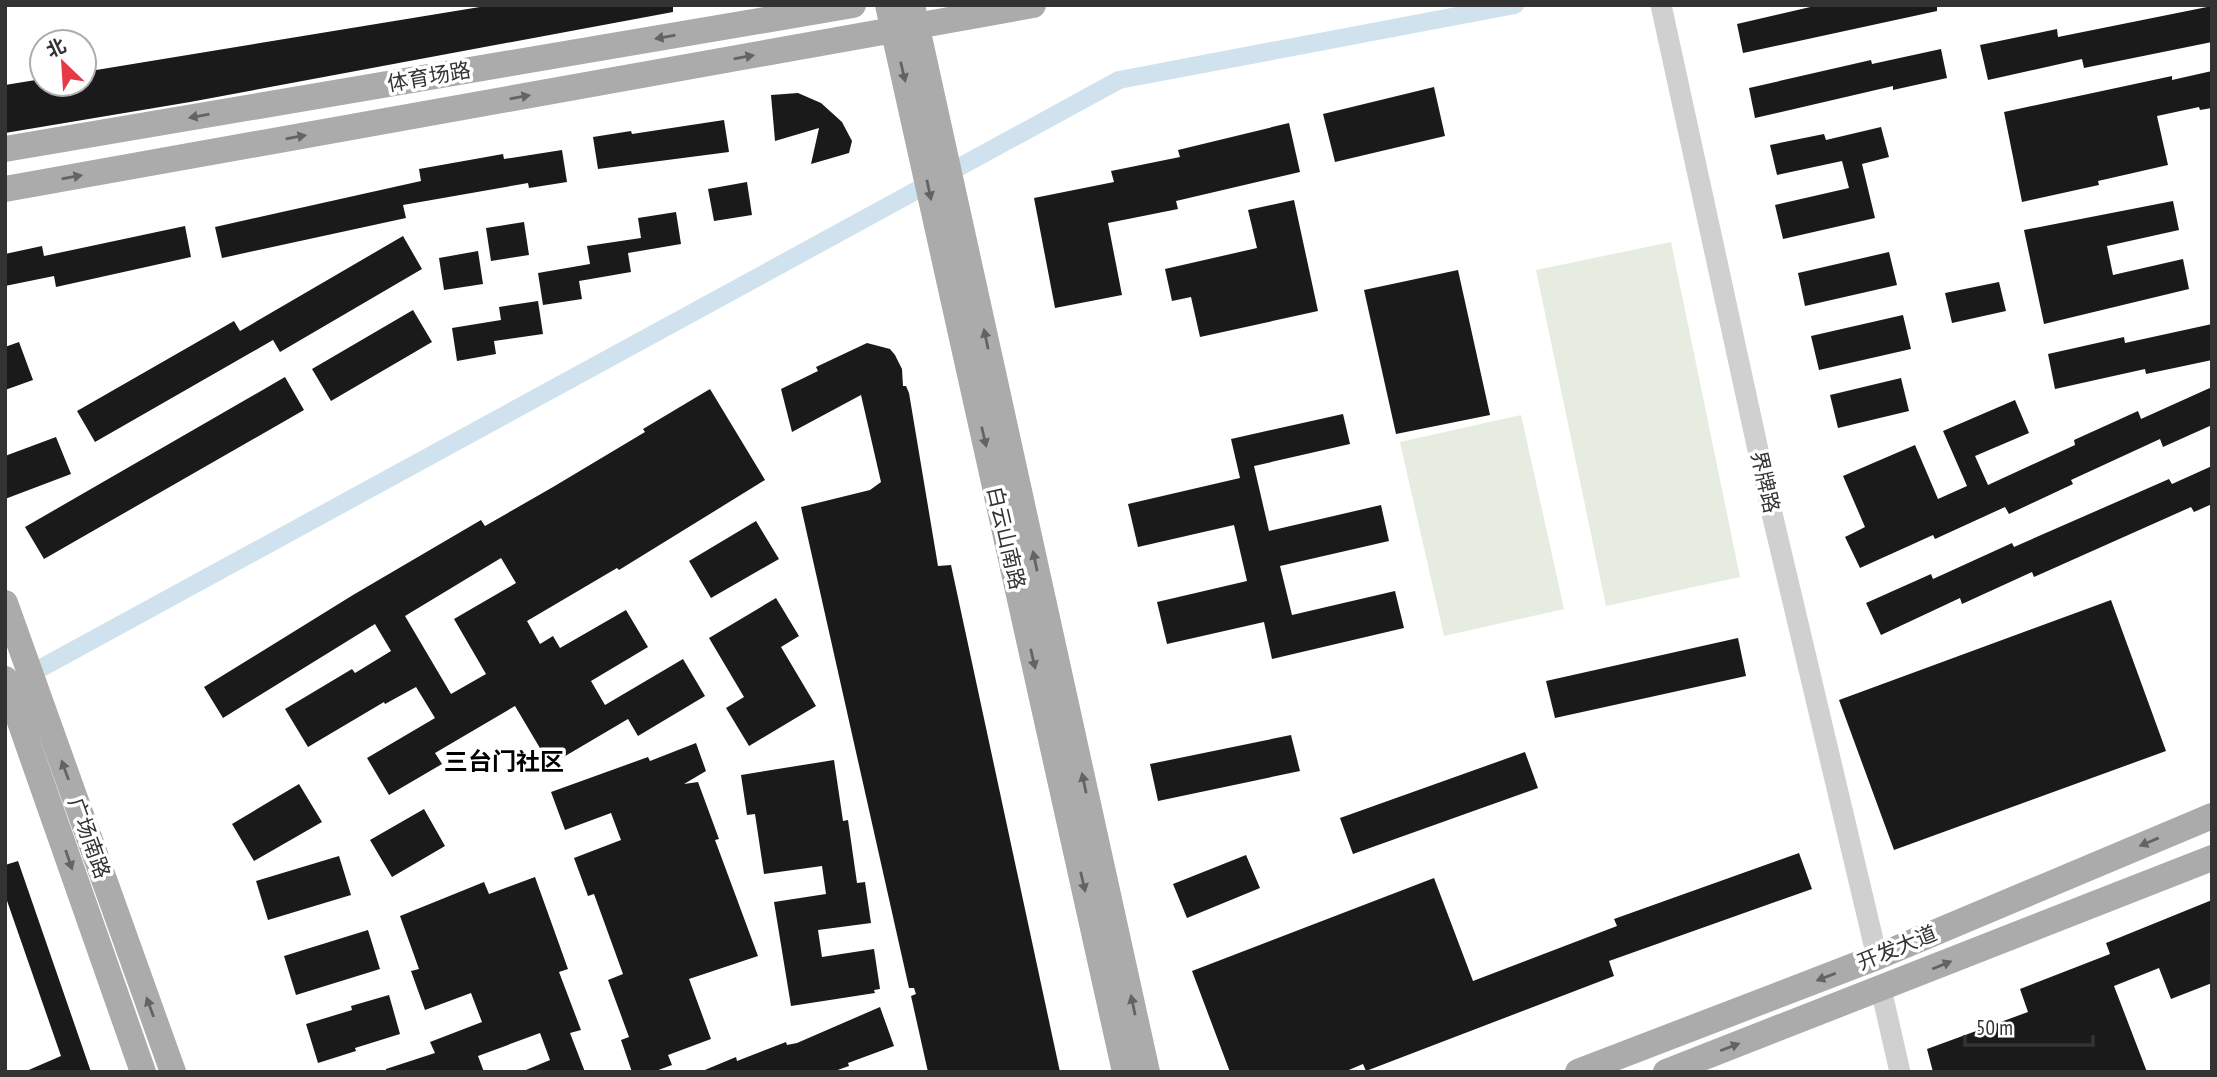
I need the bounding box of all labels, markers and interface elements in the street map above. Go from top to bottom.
north arrow [28,28,98,98]
one-way arrow [654,32,676,43]
text: 北 [42,33,70,62]
one-way arrow [733,51,755,62]
street label: 体育场路 [385,56,473,97]
one-way arrow [898,61,909,83]
one-way arrow [509,91,531,102]
one-way arrow [188,111,210,122]
one-way arrow [285,131,307,142]
one-way arrow [61,171,83,182]
one-way arrow [924,179,935,201]
one-way arrow [980,328,991,350]
one-way arrow [979,426,990,448]
street label: 界牌路 [1745,448,1786,516]
street label: 白云山南路 [982,484,1031,592]
one-way arrow [1029,550,1040,572]
one-way arrow [1028,648,1039,670]
district label: 三台门社区 [444,746,564,777]
one-way arrow [59,760,70,781]
one-way arrow [1078,772,1089,794]
street label: 广场南路 [62,794,117,882]
one-way arrow [2138,837,2159,848]
one-way arrow [64,849,75,870]
one-way arrow [1077,871,1088,893]
street label: 开发大道 [1853,919,1941,976]
one-way arrow [1931,959,1952,970]
one-way arrow [1815,971,1836,982]
one-way arrow [1127,994,1138,1016]
one-way arrow [144,997,155,1018]
scale bar [1965,1004,2093,1048]
text: 50 m [1976,1014,2013,1041]
one-way arrow [1719,1042,1740,1053]

